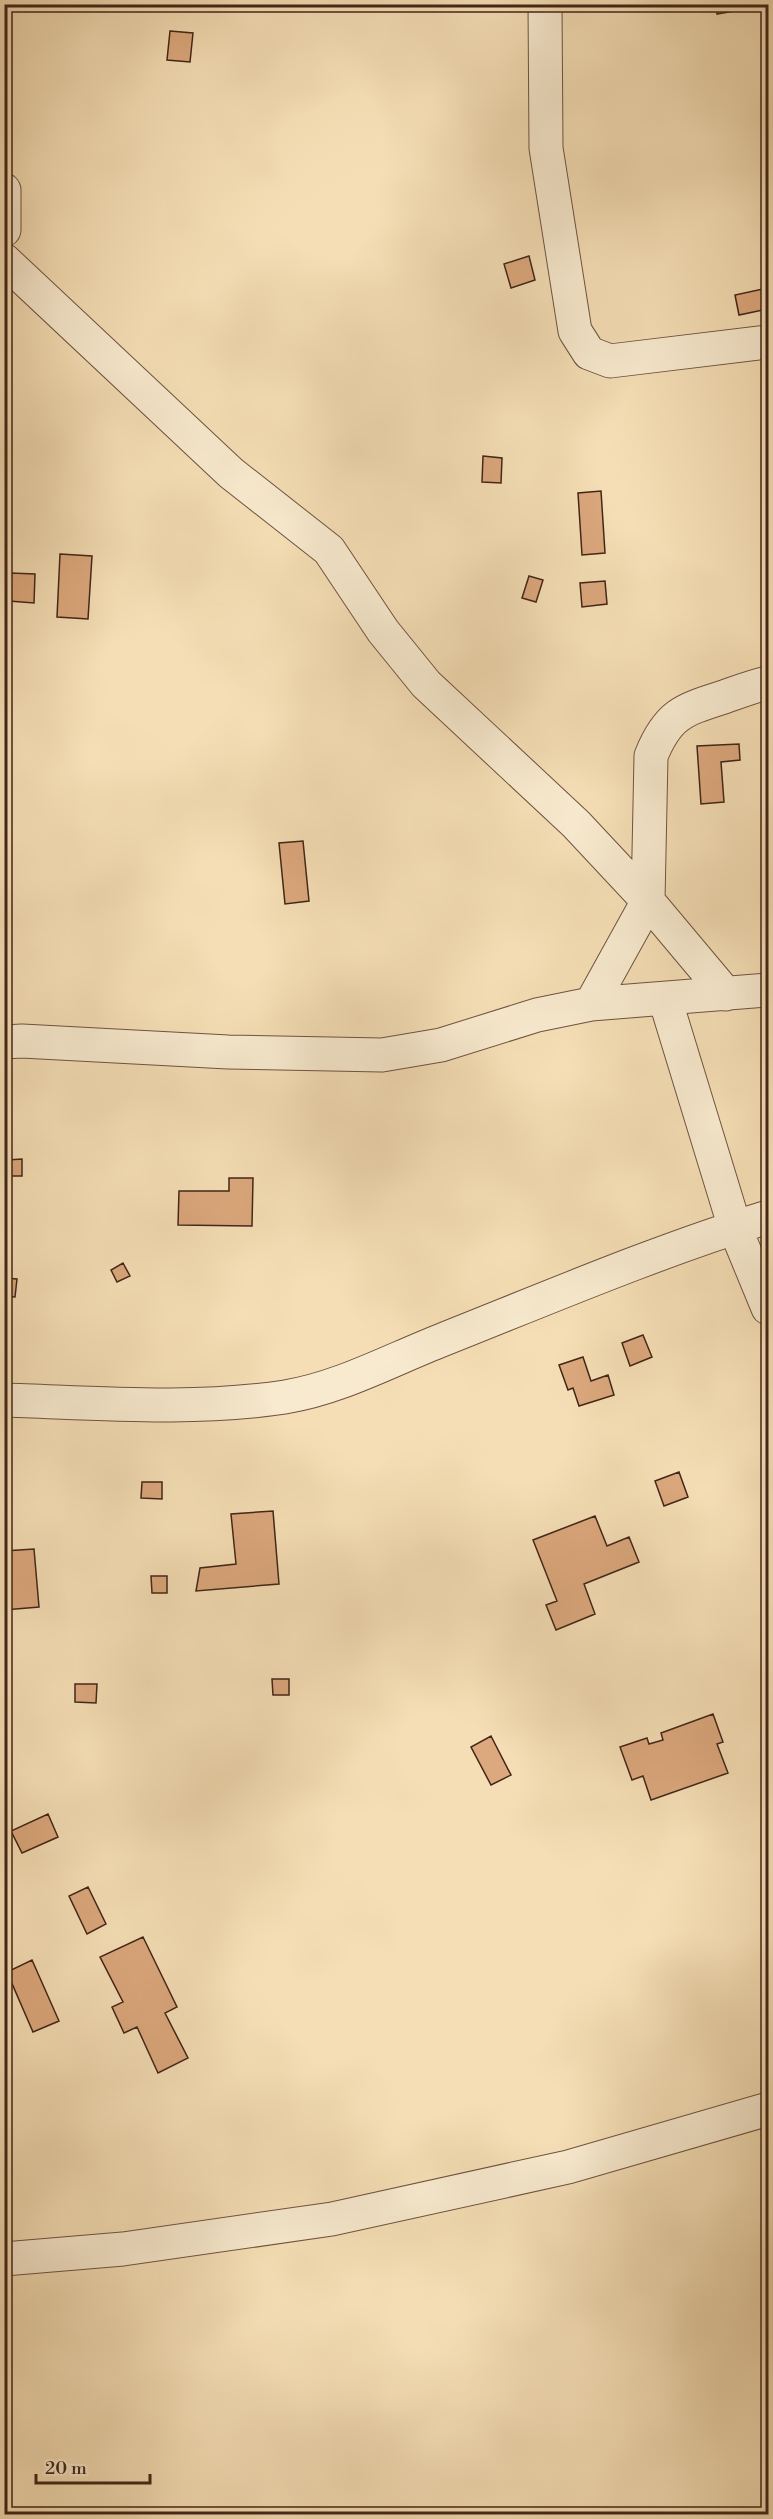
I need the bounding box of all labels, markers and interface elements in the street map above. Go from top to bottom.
scale bar [36,2447,150,2485]
text: 20 m [45,2457,87,2480]

